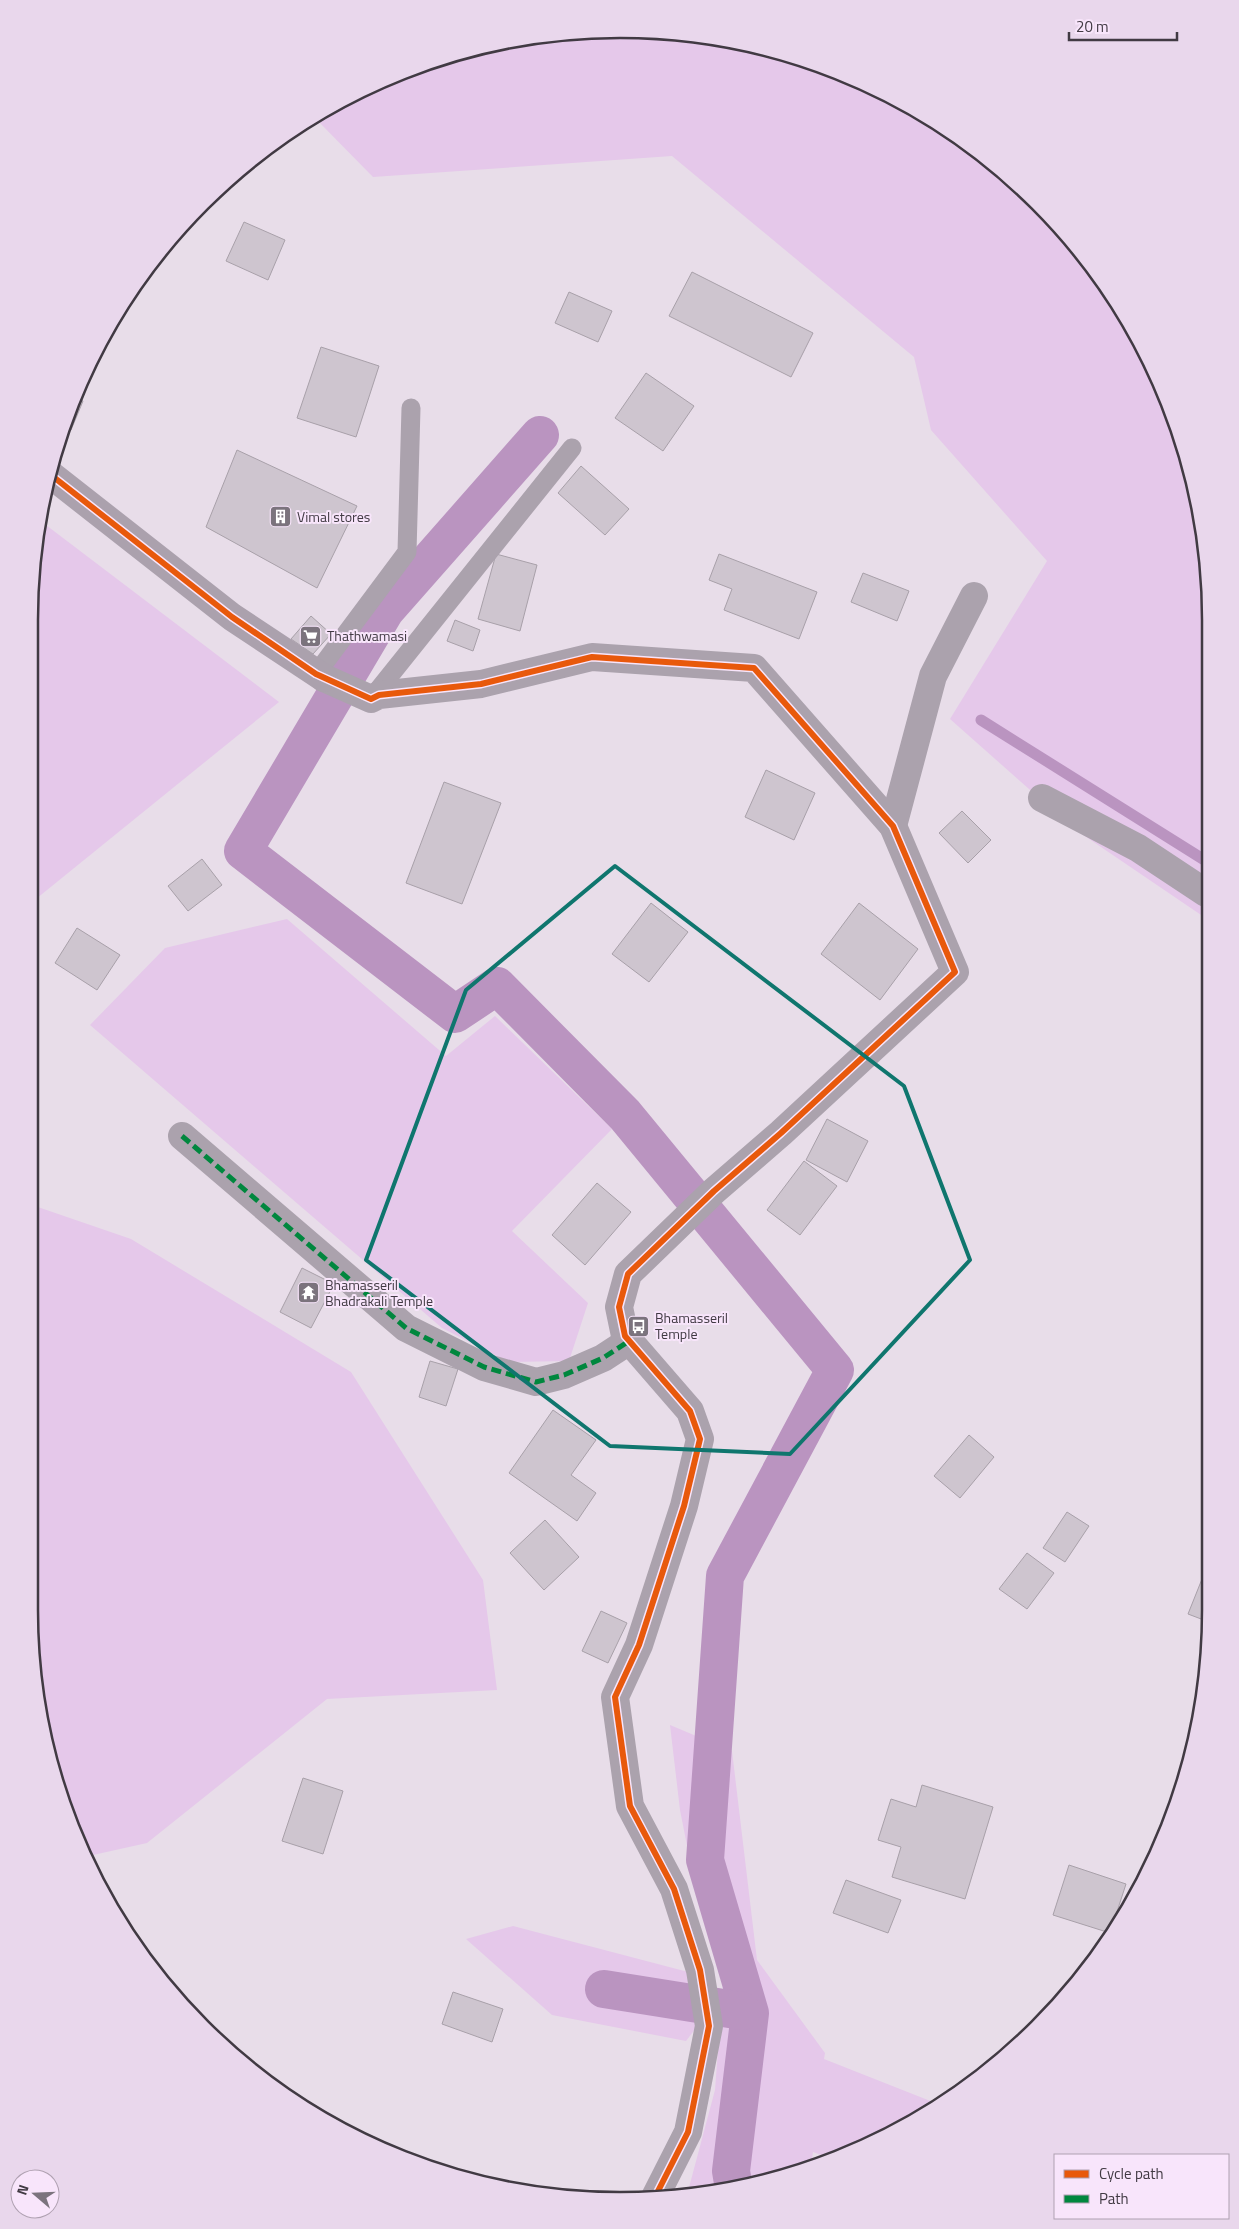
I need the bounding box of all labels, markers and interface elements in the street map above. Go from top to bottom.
scale bar [1069,10,1176,42]
text: 20 m [1076,15,1109,38]
building icon: Vimal stores [269,505,293,529]
place label: Vimal stores [297,506,370,527]
supermarket icon: Thathwamasi [299,624,323,648]
place label: Thathwamasi [327,625,407,646]
place label: Bhamasseril Bhadrakali Temple [325,1274,433,1311]
temple icon: Bhamasseril Bhadrakali Temple [297,1281,321,1305]
place label: Bhamasseril Temple [655,1307,728,1344]
bus stop icon: Bhamasseril Temple [627,1314,651,1338]
legend [1054,2154,1229,2219]
text: Cycle path [1099,2162,1164,2185]
north arrow [10,2169,60,2219]
text: N [11,2182,34,2198]
text: Path [1099,2187,1129,2210]

